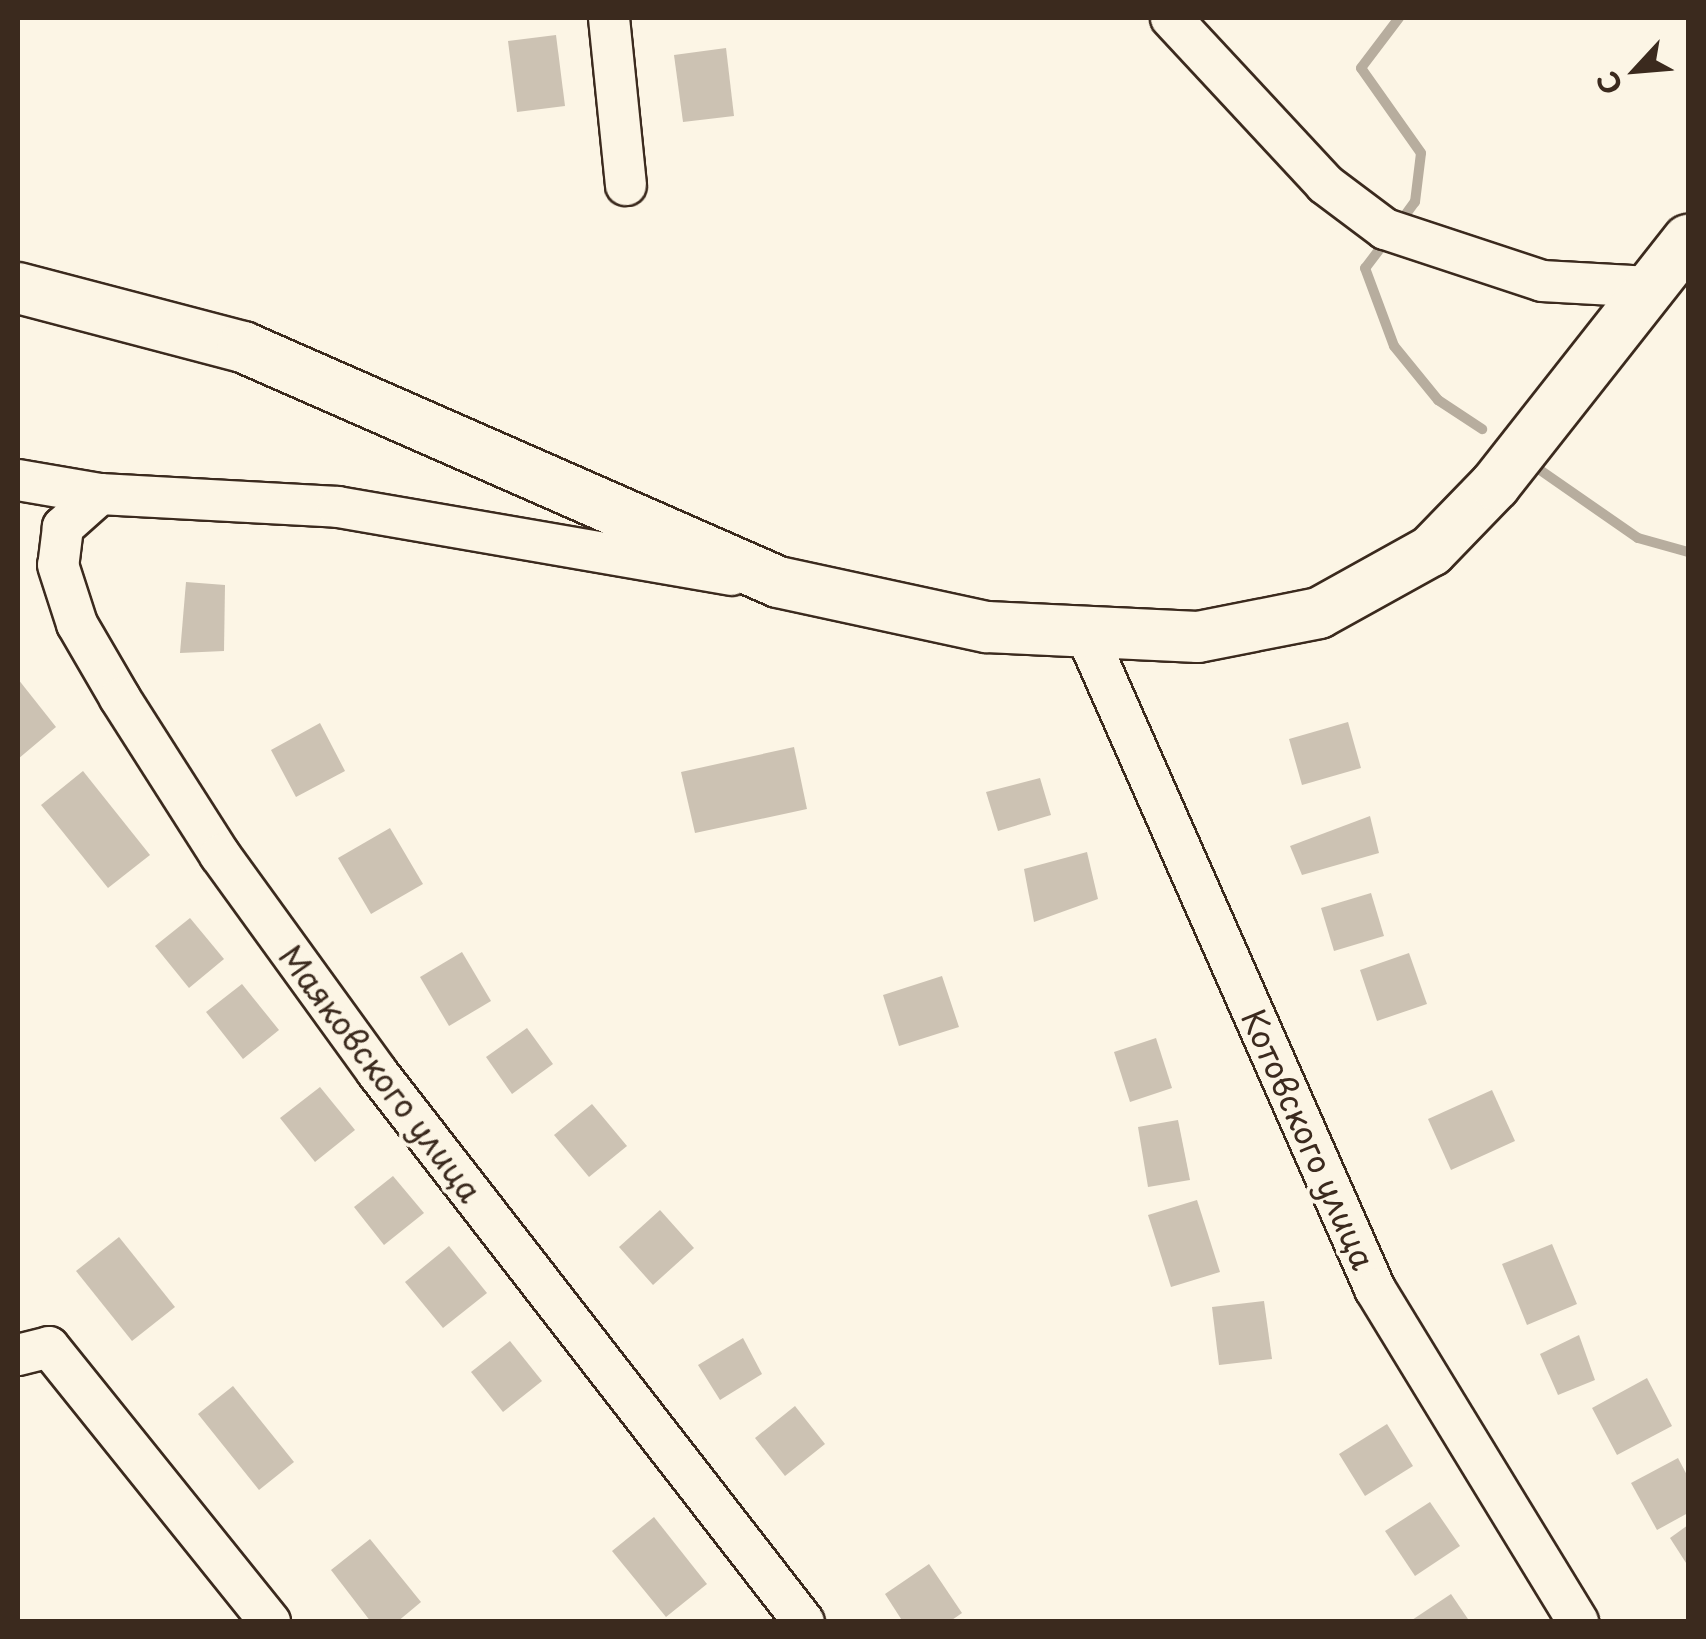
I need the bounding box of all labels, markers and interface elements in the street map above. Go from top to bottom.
north arrow [1586,20,1686,120]
text: С [1585,64,1633,102]
street label: Маяковского улица [271,936,491,1210]
street label: Котовского улица [1234,1002,1384,1276]

